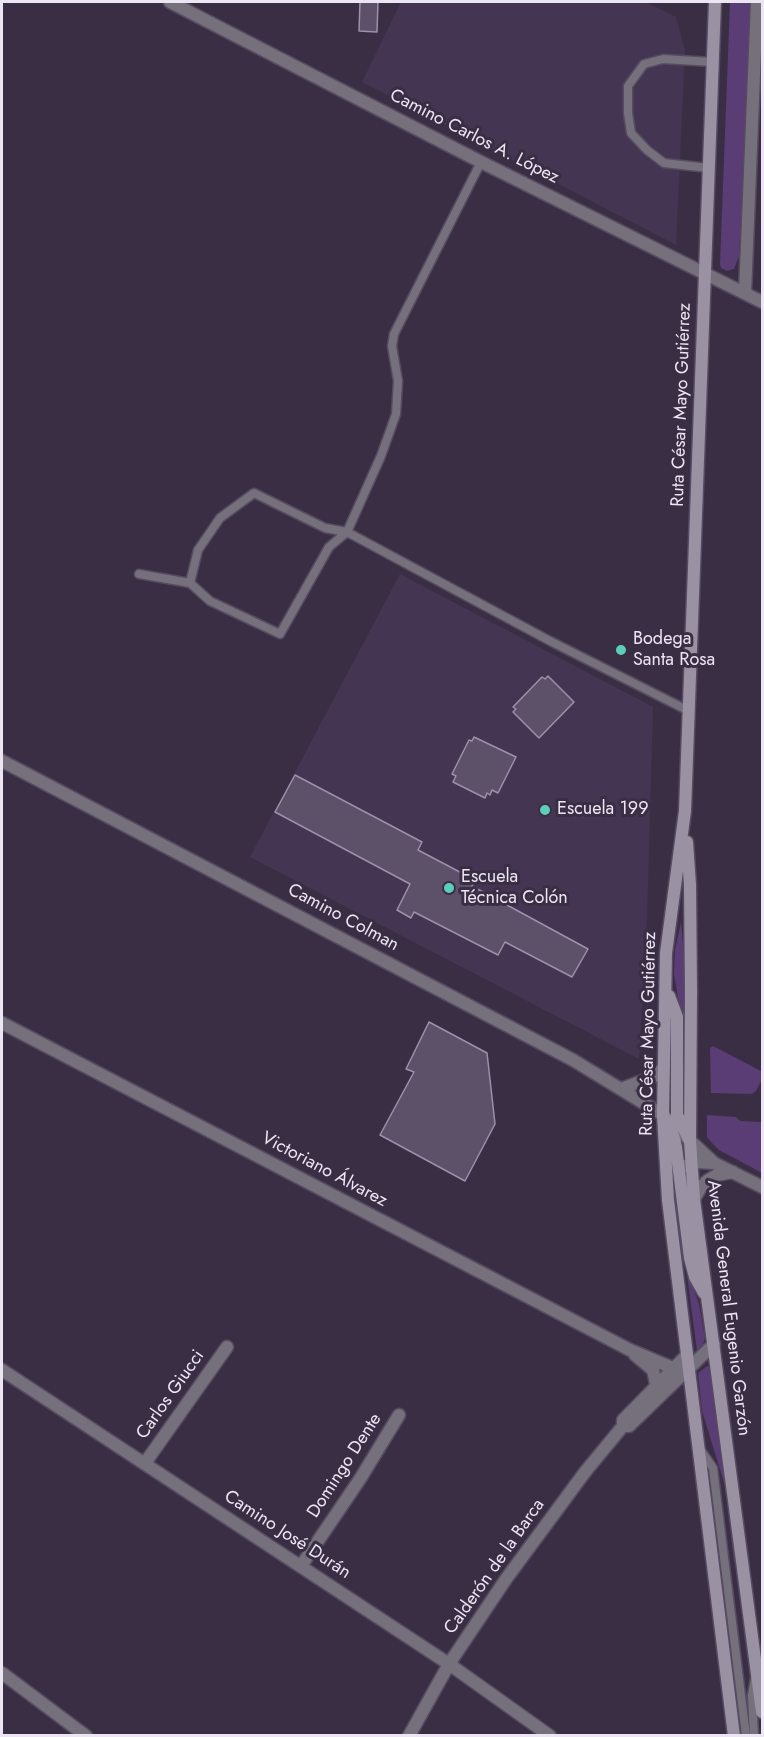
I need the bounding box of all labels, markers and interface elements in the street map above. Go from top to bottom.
street label: Camino Carlos A. López [386,85,562,189]
street label: Ruta César Mayo Gutiérrez [668,303,696,507]
place label: Bodega Santa Rosa [633,629,715,672]
marker: Bodega Santa Rosa [614,643,628,657]
place label: Escuela 199 [557,799,649,821]
marker: Escuela 199 [538,803,552,817]
place label: Escuela Técnica Colón [461,867,568,910]
street label: Camino Colman [284,880,402,956]
marker: Escuela Técnica Colón [442,881,456,895]
street label: Ruta César Mayo Gutiérrez [636,932,662,1136]
street label: Victoriano Álvarez [257,1128,391,1212]
street label: Avenida General Eugenio Garzón [702,1179,754,1437]
street label: Carlos Giucci [132,1346,210,1444]
street label: Domingo Dente [303,1410,387,1522]
street label: Camino José Durán [220,1486,354,1584]
street label: Calderón de la Barca [440,1495,550,1639]

